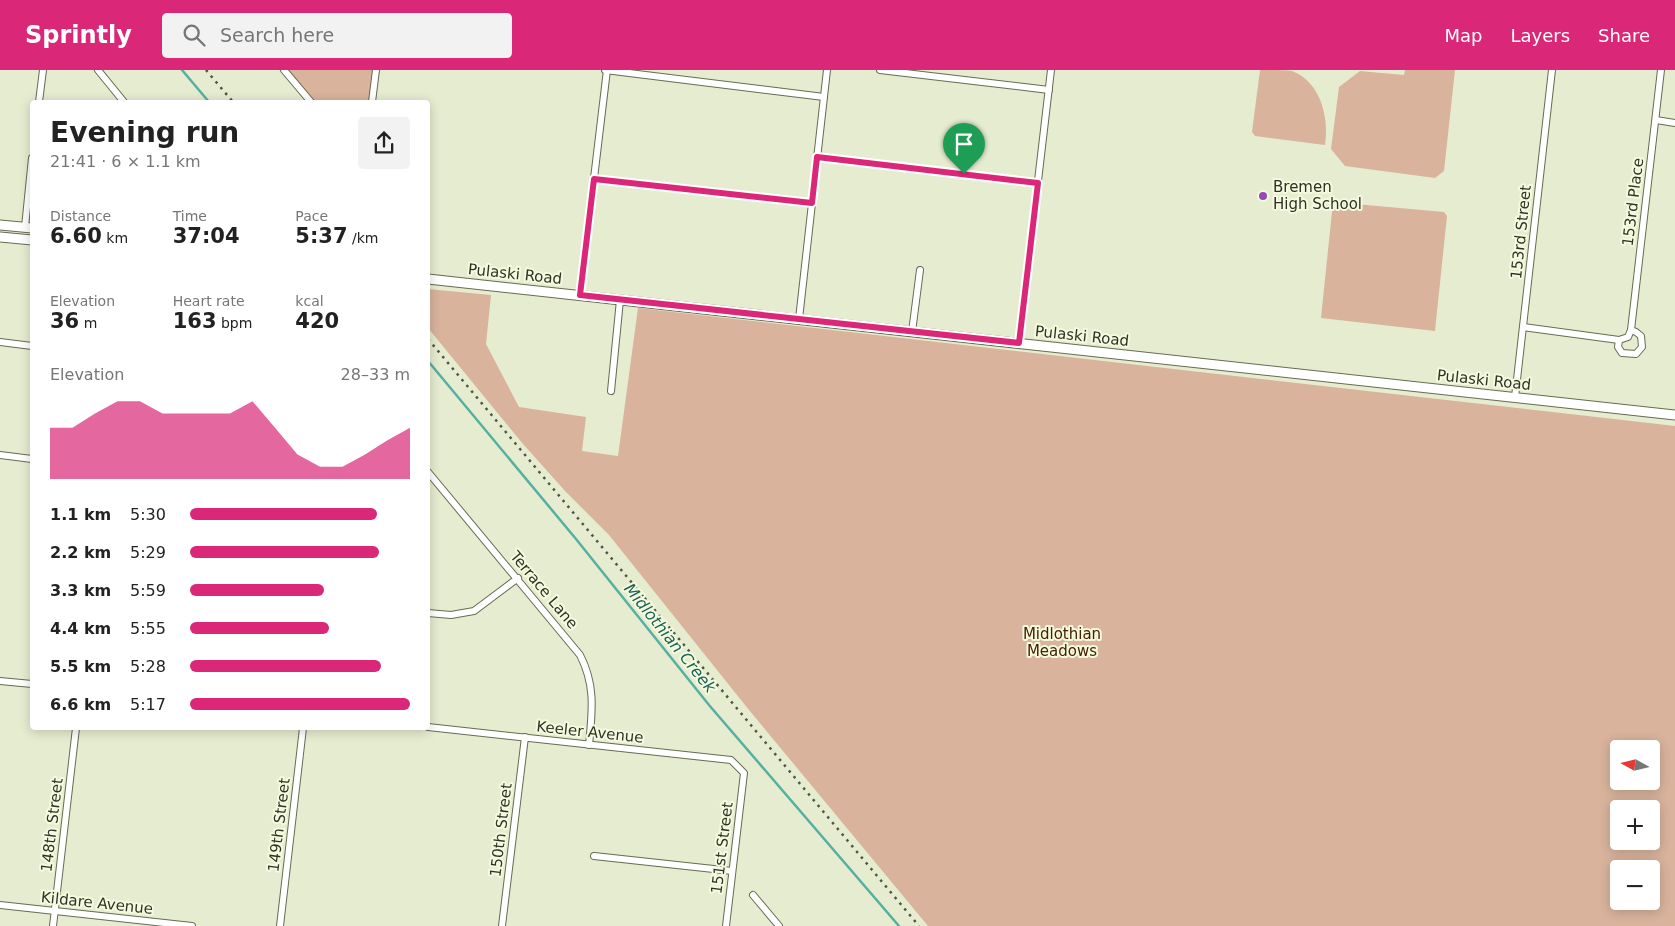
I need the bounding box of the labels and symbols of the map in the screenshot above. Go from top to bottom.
pin [943,123,985,174]
street label: 153rd Place [1619,157,1647,247]
place label: Bremen High School [1273,178,1362,213]
street label: 153rd Street [1507,184,1535,280]
marker: Bremen High School [1257,190,1269,202]
street label: Pulaski Road [467,260,563,288]
street label: Pulaski Road [1034,322,1130,350]
street label: Pulaski Road [1436,366,1532,394]
street label: Terrace Lane [506,547,582,632]
water label: Midlothian Creek [620,579,720,697]
park label: Midlothian Meadows [1023,625,1101,660]
street label: Keeler Avenue [536,717,644,747]
north arrow [1610,740,1660,790]
street label: 148th Street [37,777,67,873]
street label: 149th Street [264,777,294,873]
street label: 150th Street [486,782,516,878]
street label: 151st Street [707,801,737,895]
street label: Kildare Avenue [40,888,154,918]

